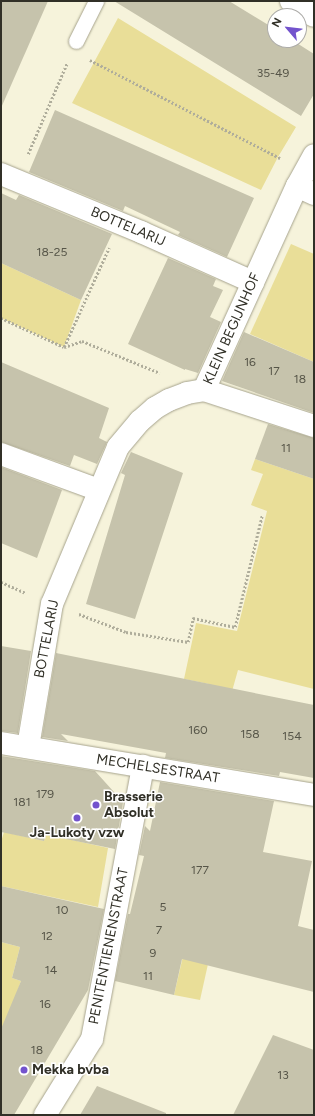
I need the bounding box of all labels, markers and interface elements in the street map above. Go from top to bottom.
north arrow [267,8,307,48]
text: N [269,16,285,29]
house number: 35-49 [257,67,289,81]
street label: BOTTELARIJ [88,204,168,250]
house number: 18-25 [37,246,67,260]
street label: KLEIN BEGIJNHOF [200,271,264,387]
house number: 16 [244,356,256,370]
house number: 17 [268,365,280,379]
house number: 18 [294,373,306,387]
house number: 11 [281,442,291,456]
street label: BOTTELARIJ [31,598,63,680]
house number: 160 [188,724,208,738]
house number: 158 [240,728,260,742]
house number: 154 [282,730,302,744]
street label: MECHELSESTRAAT [95,751,221,787]
house number: 179 [36,788,54,802]
place label: Brasserie Absolut [104,789,163,822]
house number: 181 [13,796,31,810]
marker: Brasserie Absolut [91,800,101,810]
marker: Ja-Lukoty vzw [72,813,82,823]
place label: Ja-Lukoty vzw [30,825,124,841]
house number: 177 [191,864,209,878]
street label: PENITENTIENENSTRAAT [86,866,132,1026]
house number: 5 [160,901,166,915]
house number: 10 [56,904,68,918]
house number: 7 [156,924,162,938]
house number: 12 [41,930,53,944]
house number: 9 [150,947,156,961]
house number: 14 [45,964,57,978]
house number: 11 [143,970,153,984]
house number: 16 [39,998,51,1012]
house number: 18 [31,1044,43,1058]
place label: Mekka bvba [32,1062,109,1078]
marker: Mekka bvba [19,1065,29,1075]
house number: 13 [277,1069,289,1083]

